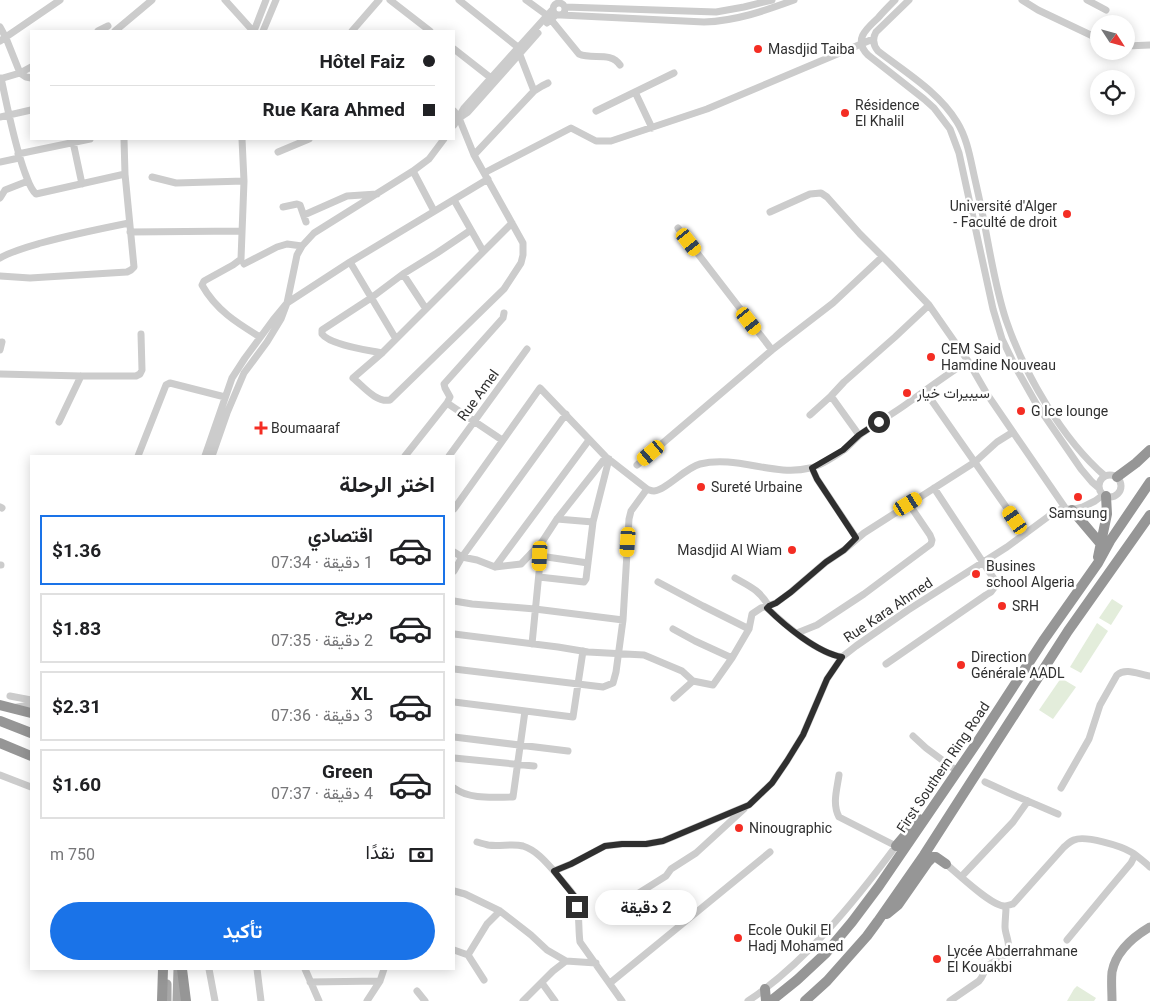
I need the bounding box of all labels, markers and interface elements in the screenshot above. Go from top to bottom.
north arrow [1090,15,1135,60]
map controls [1090,15,1135,115]
place label: Masdjid Taiba [768,41,855,57]
marker: Masdjid Taiba [752,43,764,55]
text: Hôtel Faiz [319,50,405,73]
button: locate [1090,70,1135,115]
place label: Résidence El Khalil [855,97,919,129]
text: Rue Kara Ahmed [263,98,405,121]
marker: Résidence El Khalil [839,107,851,119]
place label: Université d'Alger - Faculté de droit [950,198,1057,230]
marker: Université d'Alger - Faculté de droit [1061,208,1073,220]
car [673,226,704,258]
car [733,305,764,337]
place label: CEM Said Hamdine Nouveau [941,341,1056,373]
marker: CEM Said Hamdine Nouveau [925,351,937,363]
street label: Rue Amel [454,366,502,424]
place label: سيبيرات خيار [916,385,990,402]
marker: سيبيرات خيار [901,387,913,399]
place label: G Ice lounge [1031,403,1108,419]
marker: G Ice lounge [1015,405,1027,417]
route start [868,411,890,433]
place label: Boumaaraf [271,420,340,436]
marker: Boumaaraf [255,422,267,434]
car [634,438,667,468]
text: اختر الرحلة [339,472,435,497]
place label: Sureté Urbaine [711,479,802,495]
marker: Sureté Urbaine [695,481,707,493]
car [891,490,924,518]
marker: Samsung [1072,491,1084,503]
car [1000,503,1029,537]
place label: Samsung [1049,505,1107,521]
text: اقتصادي [308,524,373,547]
car [619,527,636,557]
icon: car [388,528,433,573]
text: $1.36 [52,539,101,562]
car [531,541,548,571]
place label: Masdjid Al Wiam [677,542,782,558]
marker: Masdjid Al Wiam [786,544,798,556]
text: 1 دقيقة · 07:34 [271,553,373,572]
place label: Busines school Algeria [986,558,1075,590]
marker: Busines school Algeria [970,568,982,580]
street label: Rue Kara Ahmed [841,574,935,646]
place label: SRH [1012,598,1039,614]
marker: SRH [996,600,1008,612]
text: مريح [335,602,373,625]
icon: car [388,606,433,651]
text: $1.83 [52,617,101,640]
text: 2 دقيقة · 07:35 [271,631,373,650]
place label: Direction Générale AADL [971,649,1065,681]
marker: Direction Générale AADL [955,659,967,671]
text: XL [351,682,373,705]
icon: car [388,684,433,729]
text: $2.31 [52,695,101,718]
street label: First Southern Ring Road [893,699,993,835]
text: 3 دقيقة · 07:36 [271,706,373,725]
text: Green [322,760,373,783]
icon: car [388,762,433,807]
text: $1.60 [52,773,101,796]
text: 4 دقيقة · 07:37 [271,784,373,803]
place label: Ninougraphic [749,820,832,836]
marker: Ninougraphic [733,822,745,834]
text: نقدًا [366,841,395,864]
icon: cash [407,841,435,869]
text: 750 m [50,845,95,864]
callout: 2 دقيقة [594,890,697,924]
route end [566,896,588,918]
text: 2 دقيقة [621,898,671,917]
button: تأكيد [50,902,435,960]
place label: Ecole Oukil El Hadj Mohamed [748,922,843,954]
marker: Ecole Oukil El Hadj Mohamed [732,932,744,944]
place label: Lycée Abderrahmane El Kouakbi [947,943,1078,975]
marker: Lycée Abderrahmane El Kouakbi [931,953,943,965]

